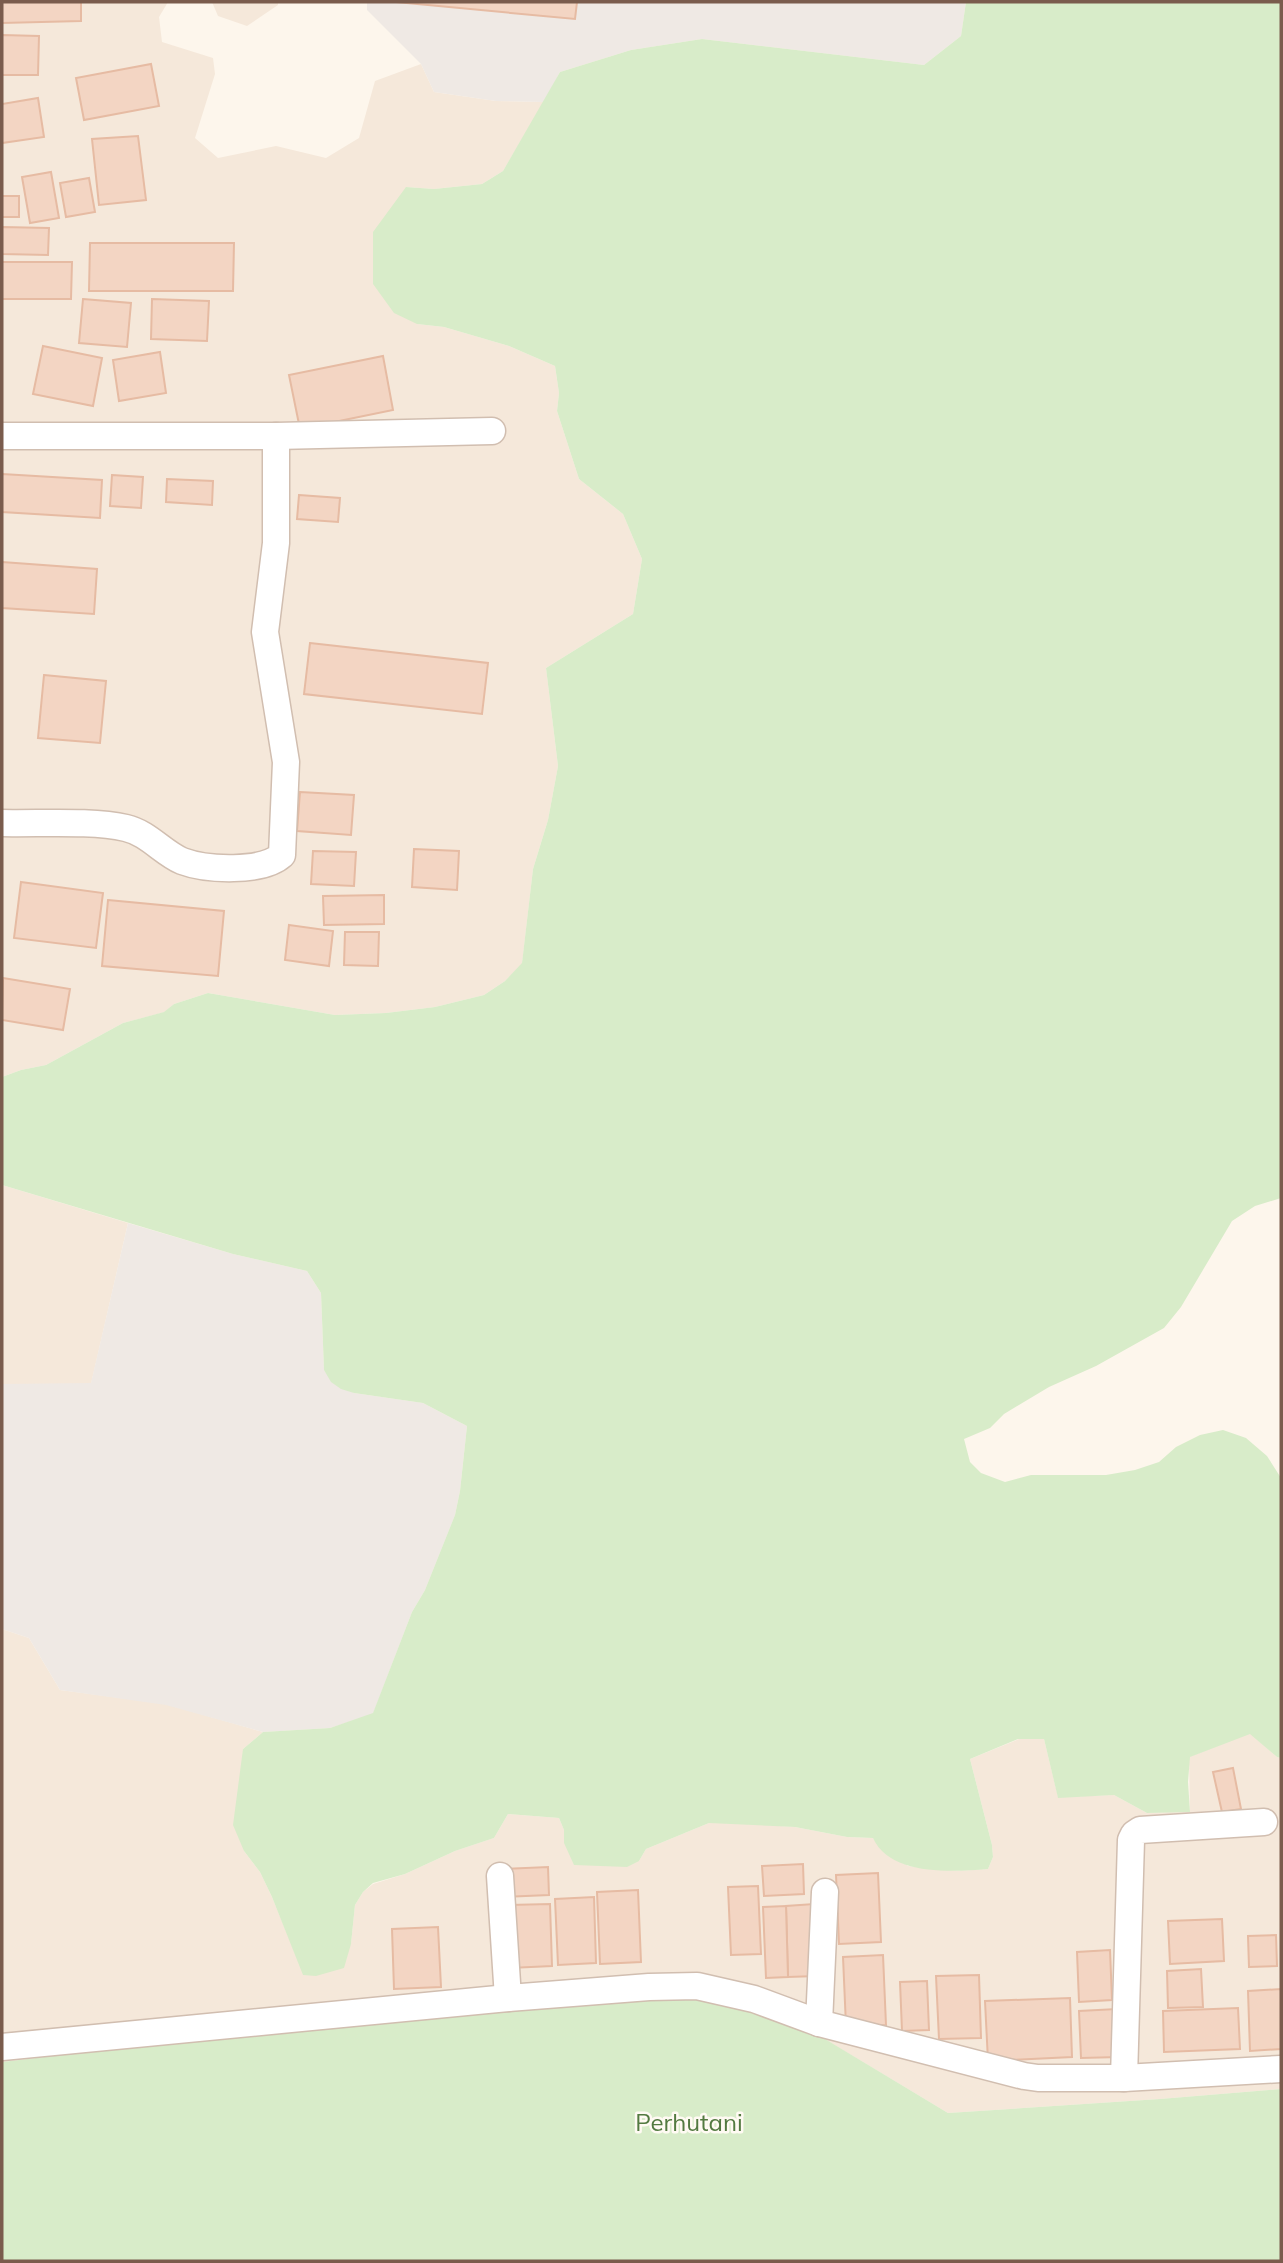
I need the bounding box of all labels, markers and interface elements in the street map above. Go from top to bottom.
park label: Perhutani [635,2107,743,2137]

